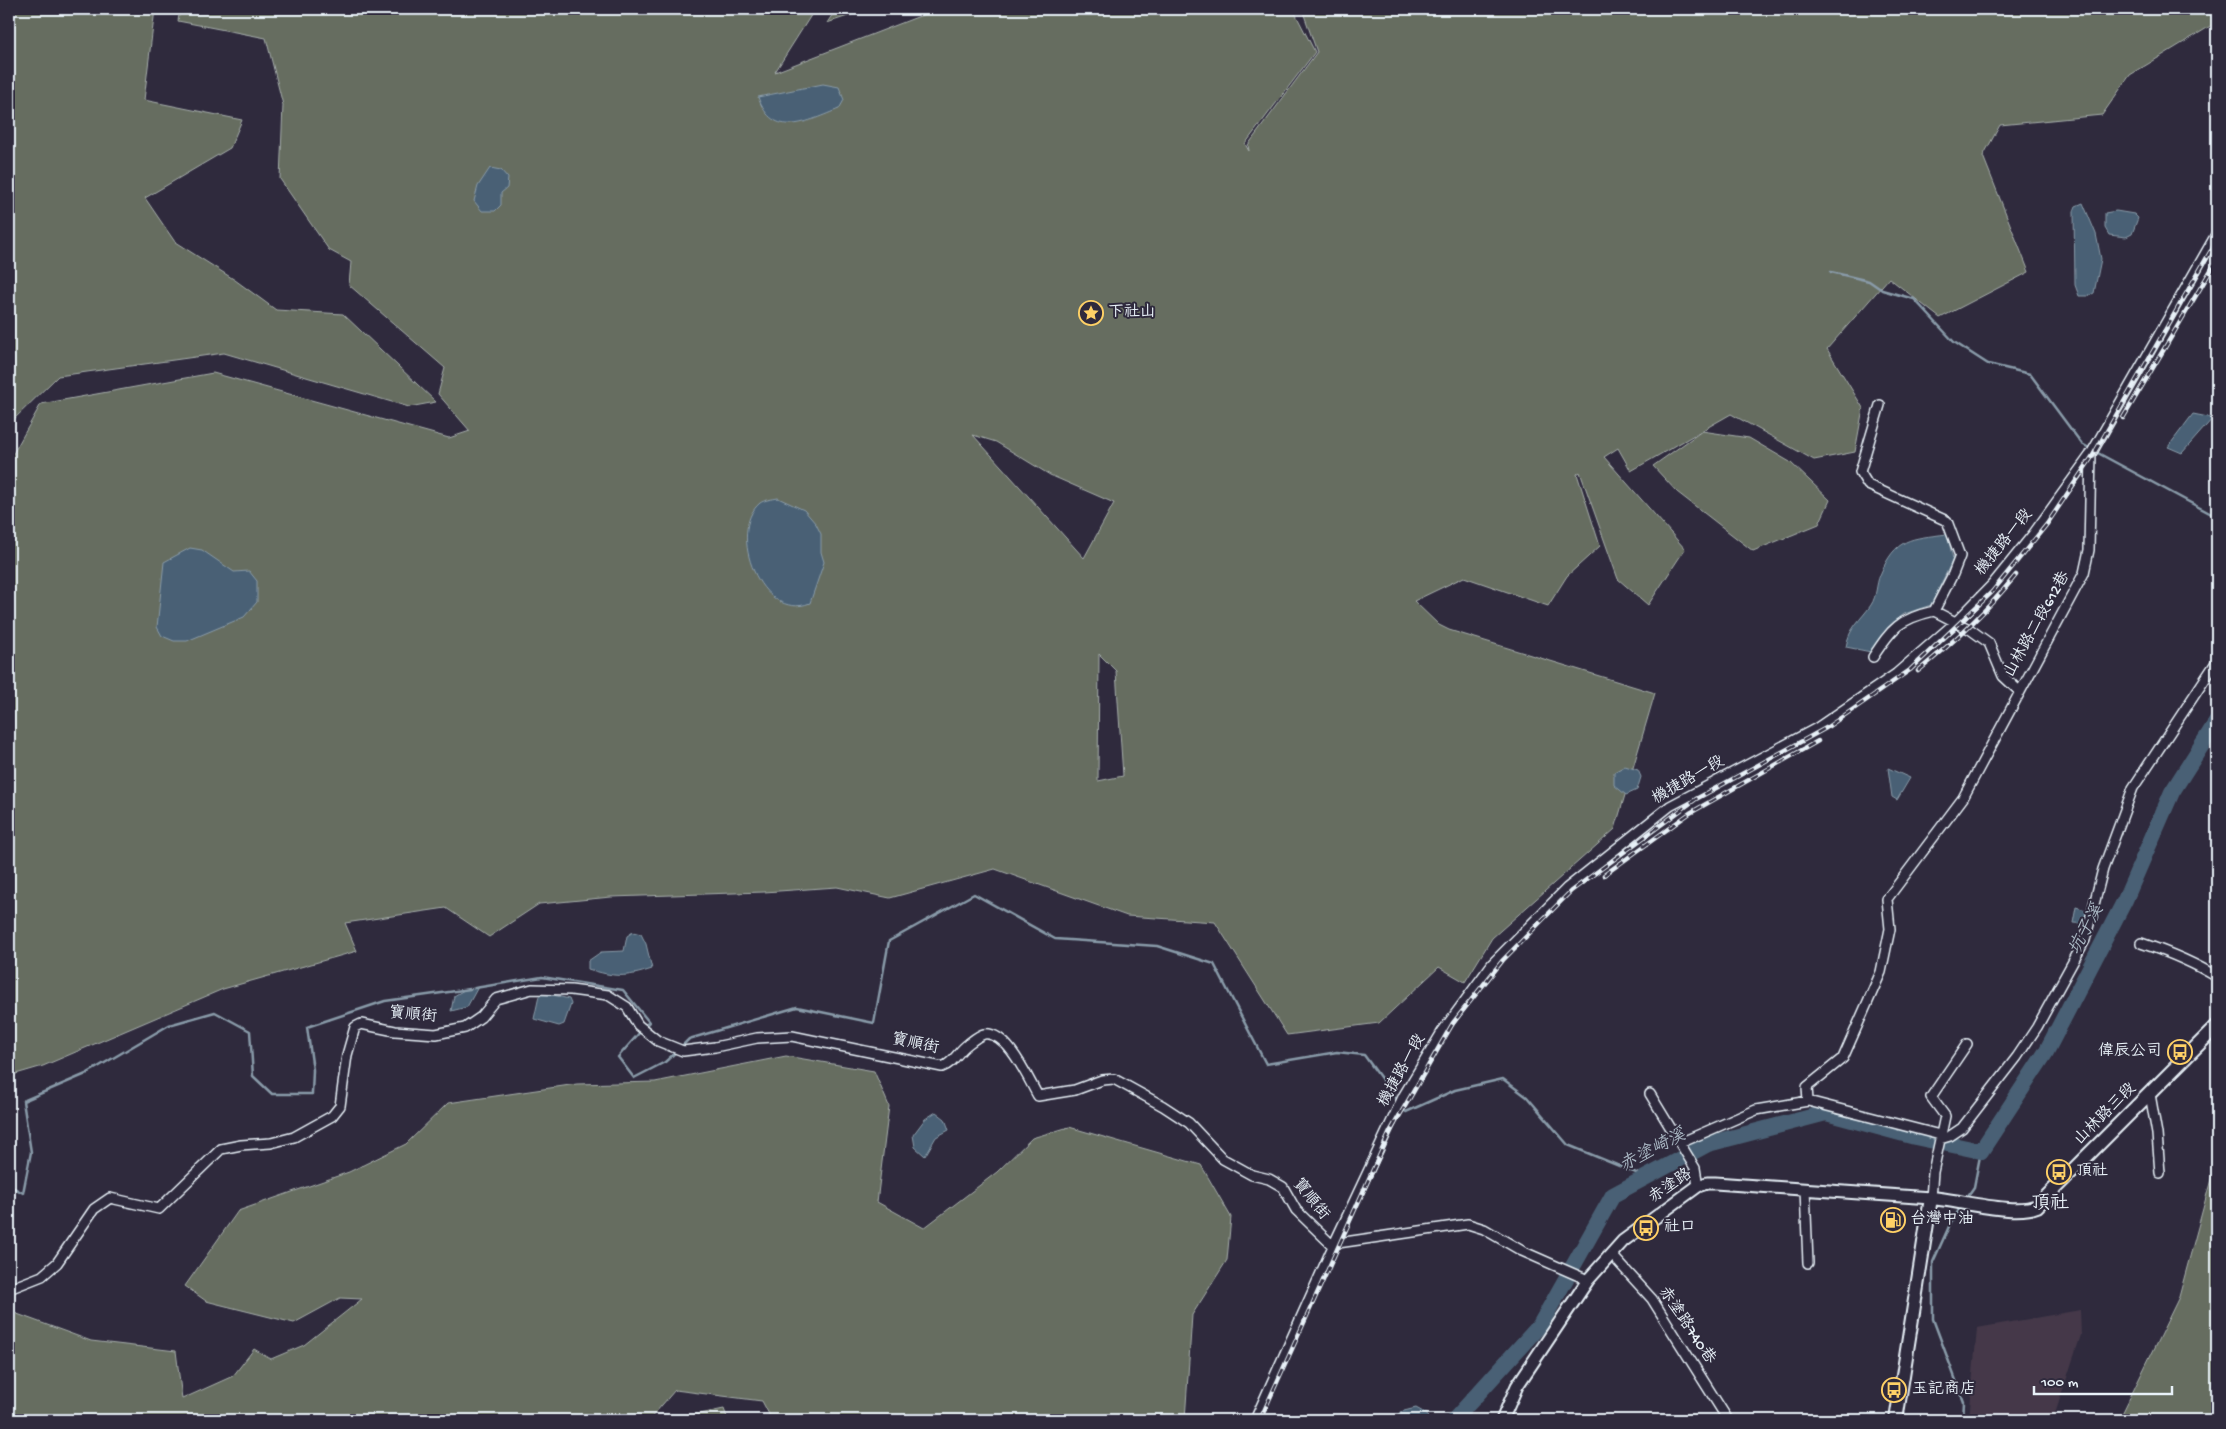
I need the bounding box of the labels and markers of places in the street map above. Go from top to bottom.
place icon: 下社山 [1078,300,1104,326]
place label: 下社山 [1108,303,1156,323]
bus stop icon: 偉辰公司 [2167,1039,2193,1065]
place label: 偉辰公司 [2098,1042,2162,1062]
bus stop icon: 頂社 [2046,1159,2072,1185]
place label: 頂社 [2076,1162,2108,1182]
fuel station icon: 台灣中油 [1880,1207,1906,1233]
place label: 台灣中油 [1910,1209,1974,1230]
bus stop icon: 社口 [1633,1215,1659,1241]
place label: 社口 [1664,1218,1696,1238]
bus stop icon: 玉記商店 [1881,1377,1907,1403]
place label: 玉記商店 [1912,1379,1976,1400]

